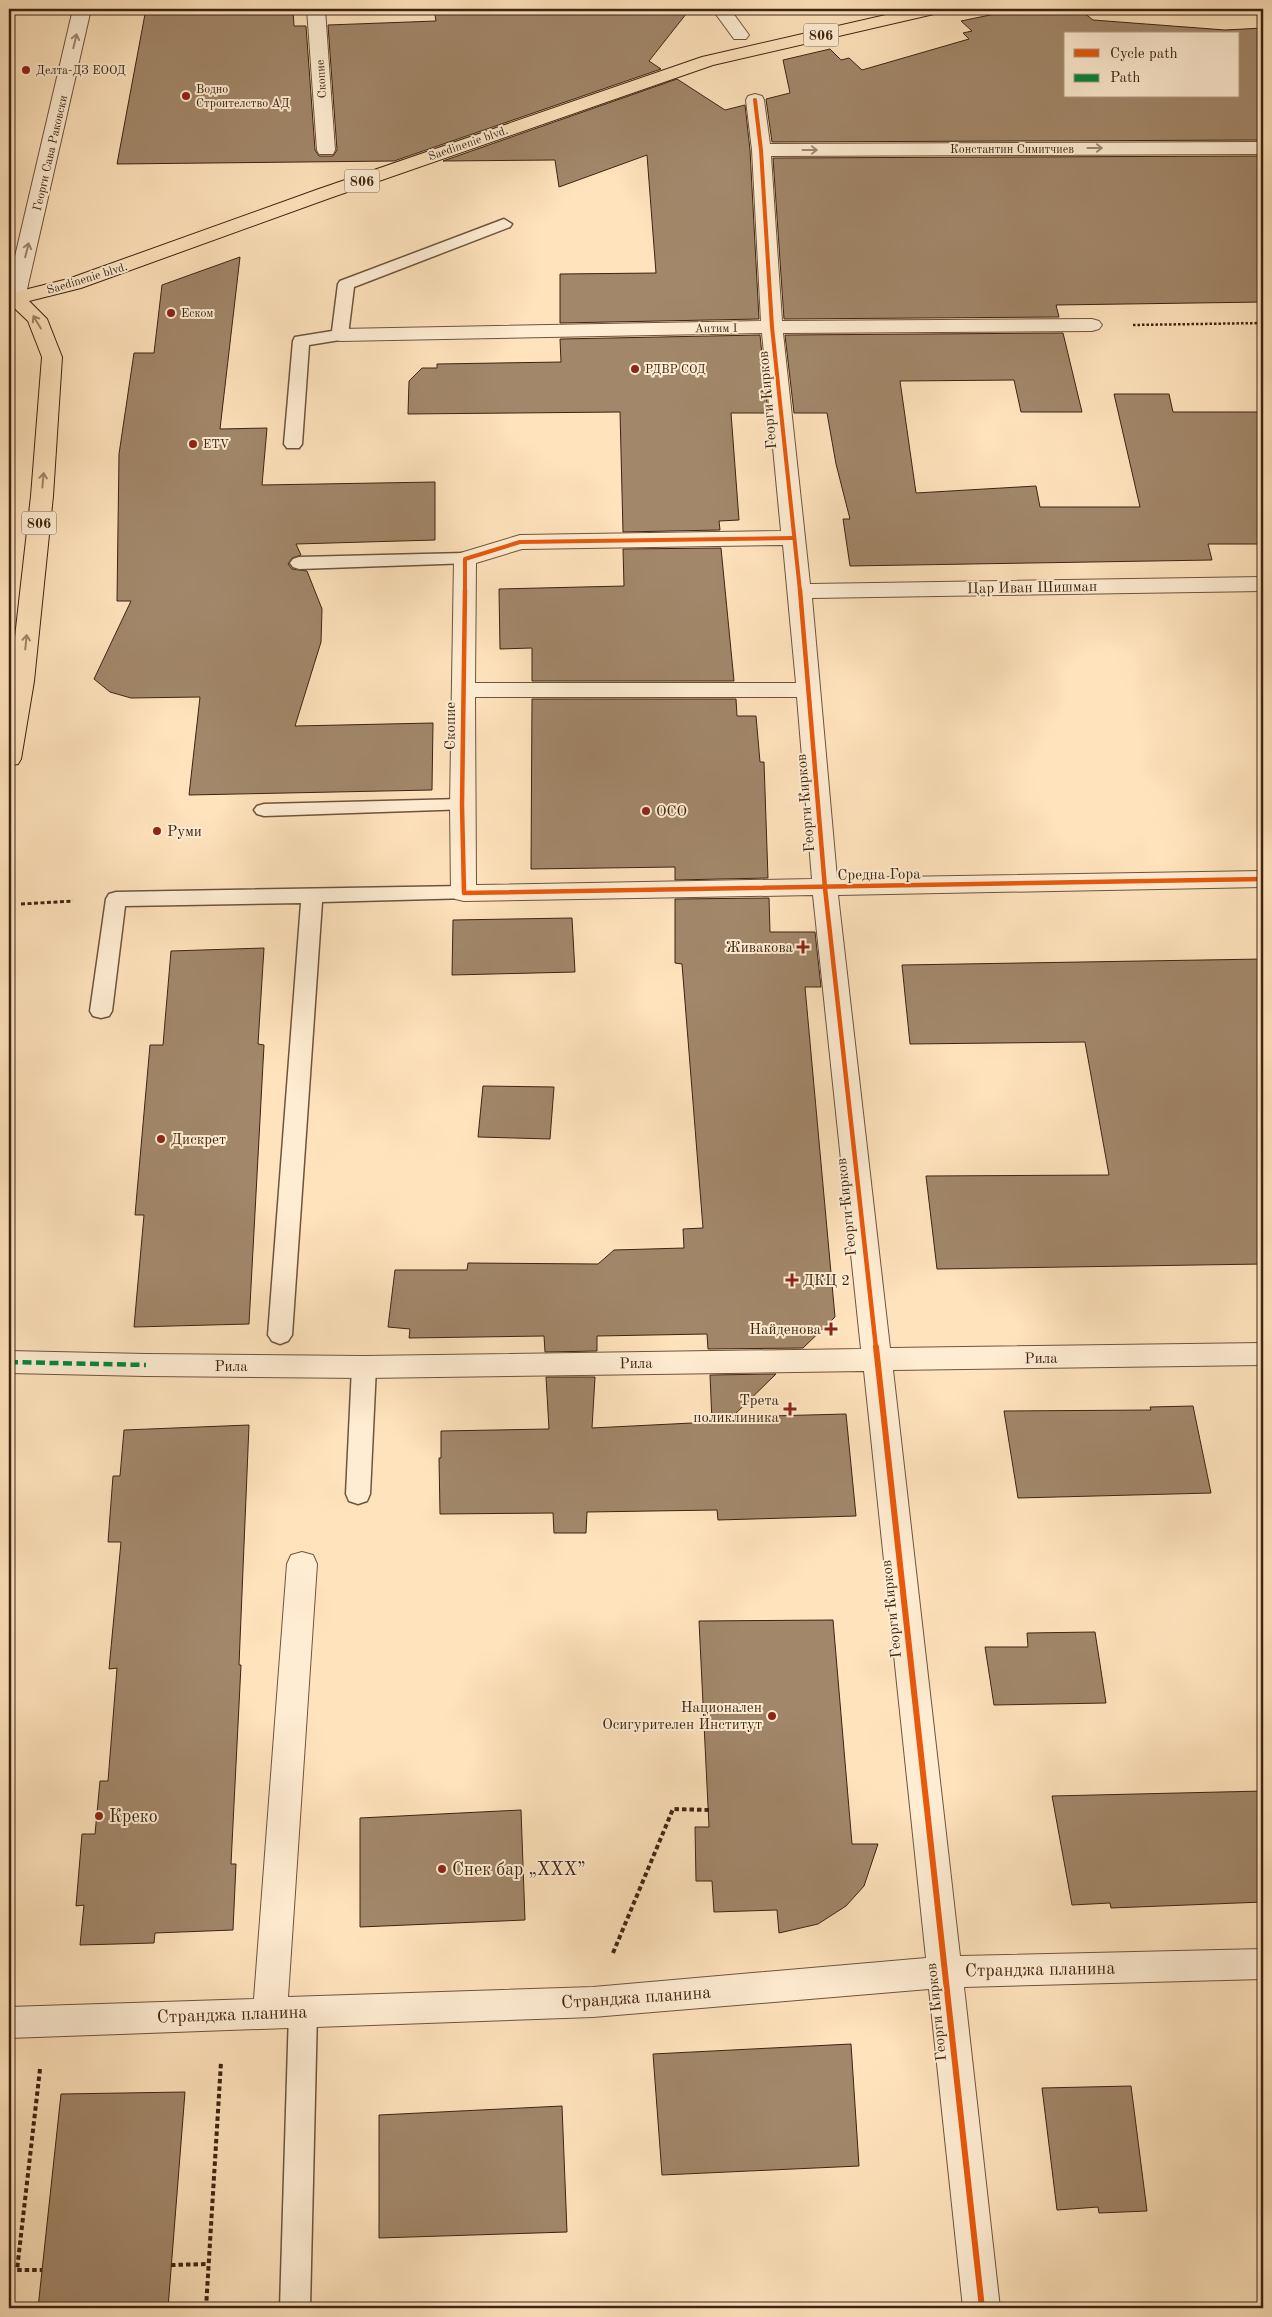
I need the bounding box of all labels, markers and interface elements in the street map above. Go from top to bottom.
road number: 806 [804,24,838,46]
legend [1064,32,1240,98]
one-way arrow [71,33,80,49]
text: Cycle path [1110,47,1178,62]
street label: Скопие [315,59,329,99]
marker: Делта-ДЗ ЕООД [20,64,32,76]
place label: Делта-ДЗ ЕООД [36,65,126,77]
text: Path [1110,71,1140,86]
place label: Водно Строителство АД [196,84,290,110]
marker: Водно Строителство АД [180,90,192,102]
street label: Георги Сава Раковски [32,94,70,212]
street label: Saedinenie blvd. [427,125,510,163]
one-way arrow [1086,143,1103,153]
street label: Константин Симитчиев [950,144,1074,156]
one-way arrow [802,145,818,155]
road number: 806 [344,170,380,192]
one-way arrow [23,243,32,259]
street label: Saedinenie blvd. [45,261,129,297]
marker: Еском [165,307,177,319]
place label: Еском [181,308,213,320]
one-way arrow [31,315,41,329]
street label: Антим I [694,323,738,335]
street label: Георги Кирков [757,350,780,450]
marker: РДВР СОД [629,363,641,375]
place label: РДВР СОД [645,364,706,376]
marker: ETV [187,438,199,450]
place label: ETV [203,439,229,451]
one-way arrow [38,473,48,489]
road number: 806 [22,512,56,534]
street label: Цар Иван Шишман [967,580,1097,597]
one-way arrow [21,634,31,650]
street label: Скопие [444,702,459,750]
street label: Георги Кирков [795,753,818,853]
marker: ОСО [640,805,652,817]
place label: ОСО [656,805,687,820]
marker: Руми [151,825,163,837]
place label: Руми [167,825,202,840]
street label: Средна Гора [837,867,921,884]
place label: Живакова [726,941,794,956]
marker: Живакова [797,941,809,953]
marker: Дискрет [155,1133,167,1145]
place label: Дискрет [171,1133,226,1148]
street label: Георги Кирков [835,1157,860,1257]
marker: ДКЦ 2 [785,1273,799,1287]
place label: ДКЦ 2 [803,1274,850,1289]
place label: Найденова [749,1323,822,1338]
marker: Найденова [825,1323,837,1335]
street label: Рила [1024,1352,1058,1367]
street label: Рила [619,1357,653,1372]
street label: Рила [214,1360,248,1375]
place label: Трета поликлиника [693,1394,780,1426]
marker: Трета поликлиника [783,1402,797,1416]
street label: Георги Кирков [880,1559,905,1659]
place label: Национален Осигурителен Институт [602,1701,762,1733]
marker: Национален Осигурителен Институт [766,1710,778,1722]
place label: Креко [109,1808,158,1826]
marker: Креко [93,1810,105,1822]
place label: Снек бар „ХХХ” [452,1861,586,1879]
marker: Снек бар „ХХХ” [436,1863,448,1875]
street label: Странджа планина [965,1960,1115,1980]
street label: Георги Кирков [925,1962,950,2062]
street label: Странджа планина [560,1984,712,2012]
street label: Странджа планина [157,2003,308,2027]

